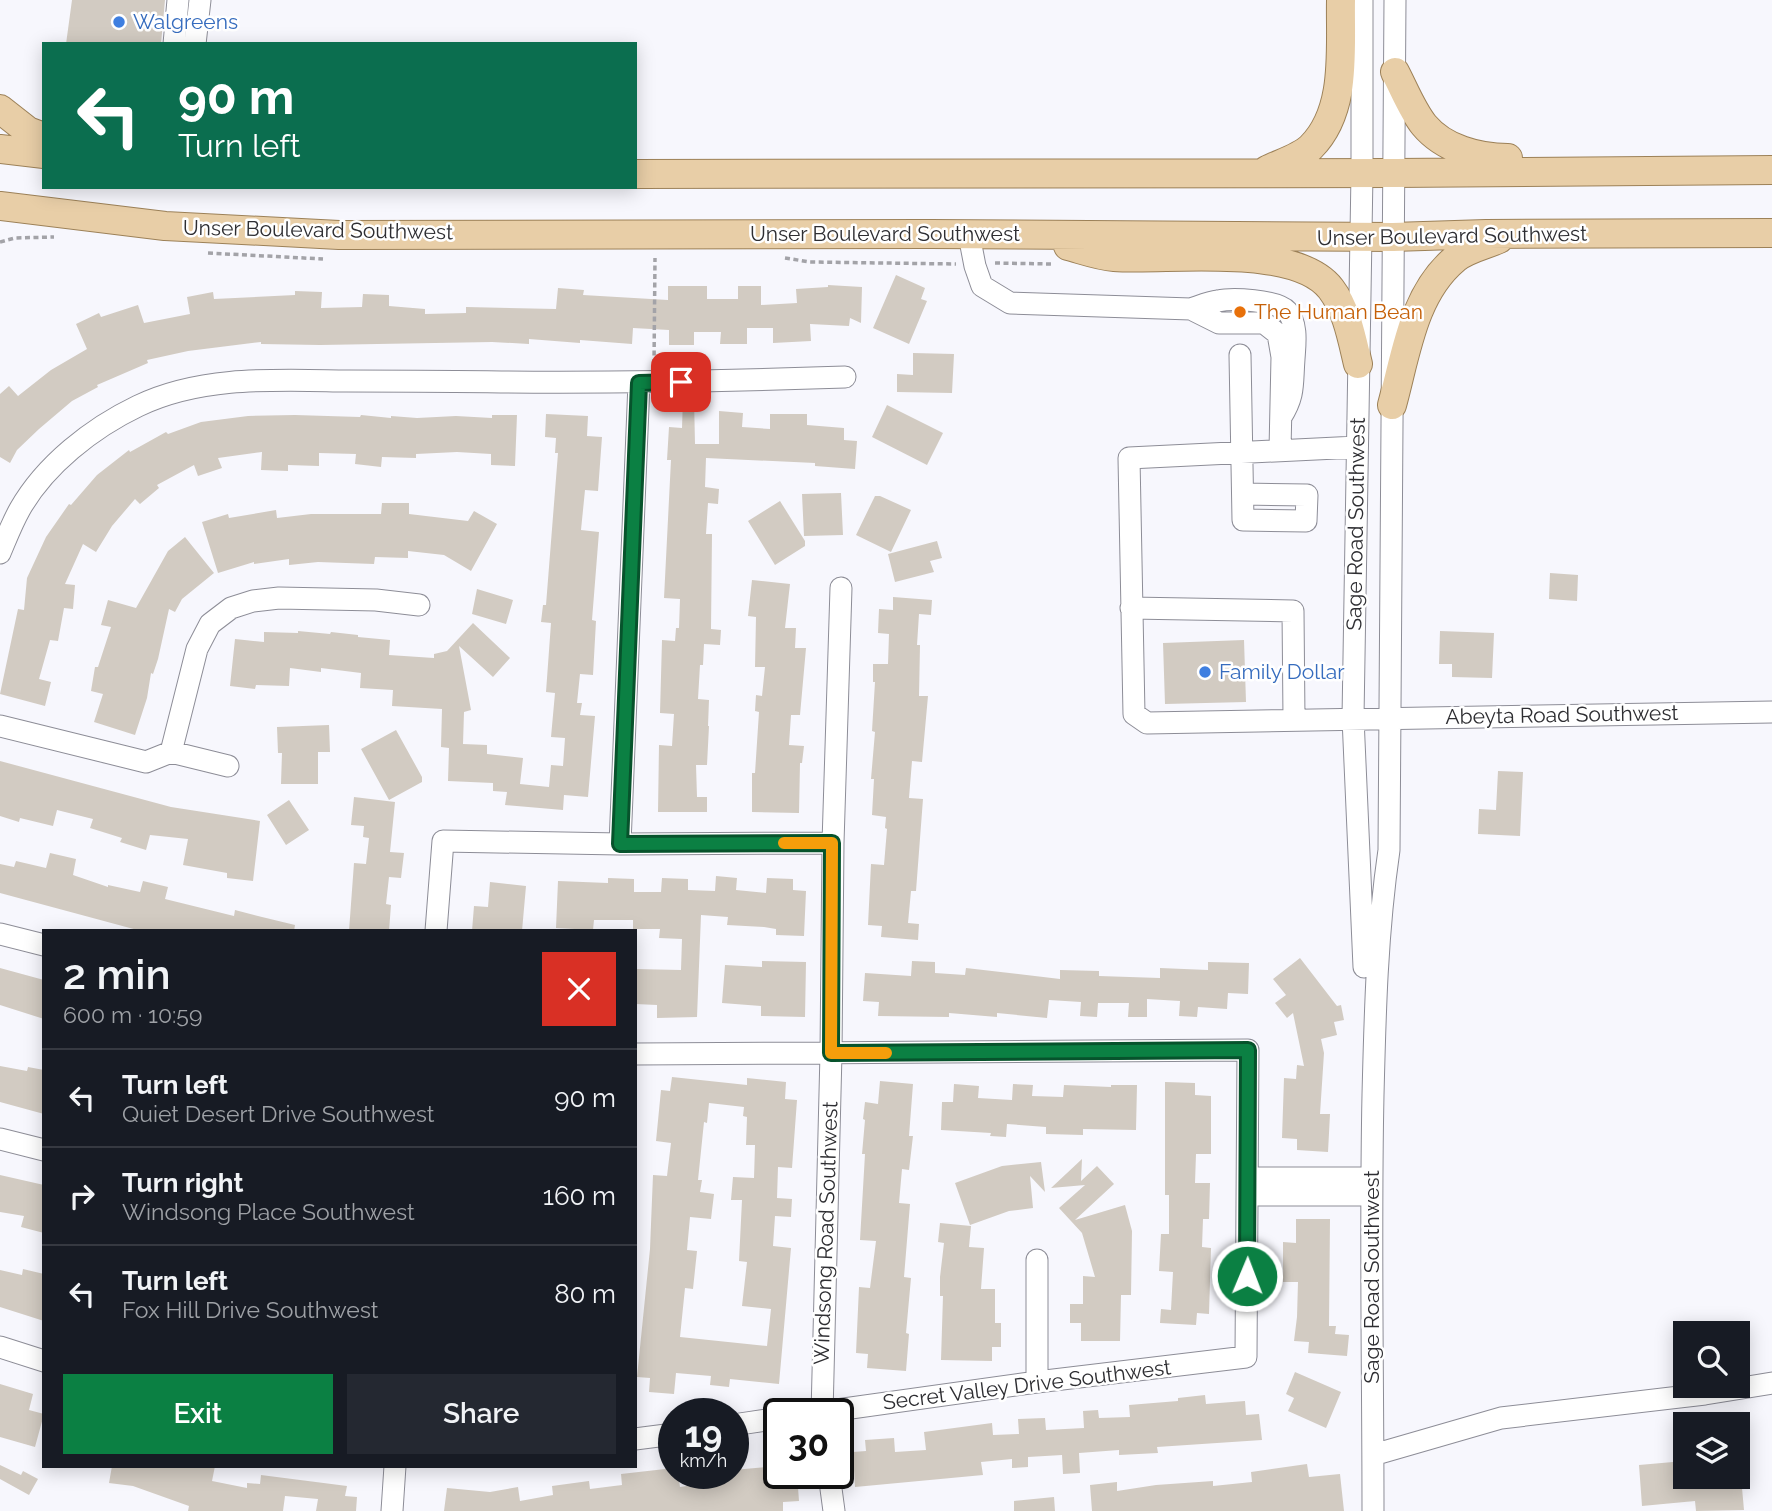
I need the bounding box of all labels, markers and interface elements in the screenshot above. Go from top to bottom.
place label: Walgreens [133,9,238,34]
marker: Walgreens [111,14,127,30]
text: 90 m [178,68,294,125]
icon: left [63,70,154,161]
text: Turn left [178,127,300,164]
street label: Unser Boulevard Southwest [183,215,453,244]
street label: Unser Boulevard Southwest [750,221,1020,246]
street label: Unser Boulevard Southwest [1317,221,1587,250]
place label: The Human Bean [1254,299,1423,324]
marker: The Human Bean [1232,304,1248,320]
pin [651,352,711,412]
icon: arrive [662,363,700,401]
street label: Sage Road Southwest [1341,417,1370,631]
place label: Family Dollar [1219,659,1345,684]
marker: Family Dollar [1197,664,1213,680]
street label: Abeyta Road Southwest [1445,700,1679,729]
text: 2 min [63,950,171,999]
button: close [542,952,616,1026]
text: 600 m · 10:59 [63,1001,202,1028]
text: Turn left [122,1070,228,1100]
icon: left [63,1079,101,1117]
text: 90 m [554,1083,616,1113]
text: Quiet Desert Drive Southwest [122,1100,435,1127]
street label: Windsong Road Southwest [808,1101,843,1365]
text: Turn right [122,1168,243,1198]
street label: Sage Road Southwest [1359,1170,1384,1384]
icon: right [63,1177,101,1215]
text: 160 m [543,1181,616,1211]
text: Windsong Place Southwest [122,1198,415,1225]
position arrow [1210,1239,1284,1313]
text: Turn left [122,1266,228,1296]
icon: left [63,1275,101,1313]
text: 80 m [554,1279,616,1309]
text: Fox Hill Drive Southwest [122,1296,379,1323]
map controls [1673,1321,1750,1489]
button: search [1673,1321,1750,1398]
street label: Secret Valley Drive Southwest [881,1354,1172,1415]
button: Exit [63,1374,333,1454]
button: Share [347,1374,616,1454]
speed limit sign: 30 [763,1398,854,1489]
button: layers [1673,1412,1750,1489]
text: 19 [685,1414,722,1455]
text: km/h [680,1450,727,1471]

